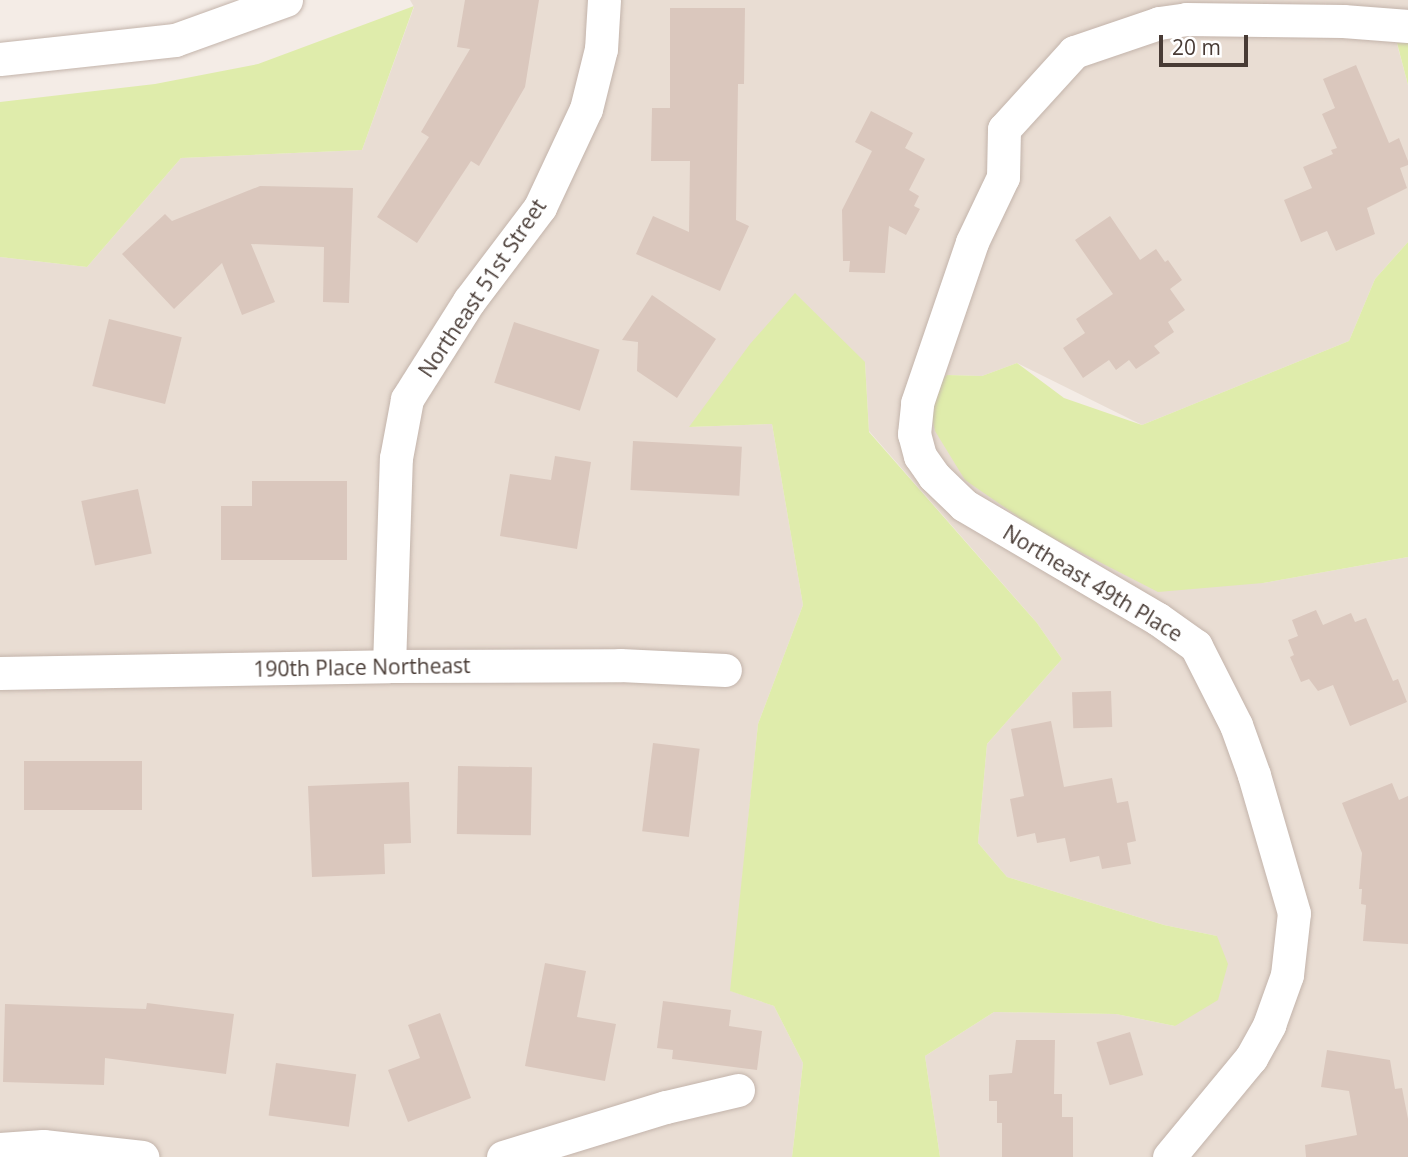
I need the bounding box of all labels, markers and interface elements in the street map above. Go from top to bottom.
scale bar [1163,21,1252,65]
text: 20 m [1172,33,1221,61]
street label: Northeast 51st Street [413,194,551,382]
street label: Northeast 49th Place [999,519,1187,647]
street label: 190th Place Northeast [253,653,471,681]

